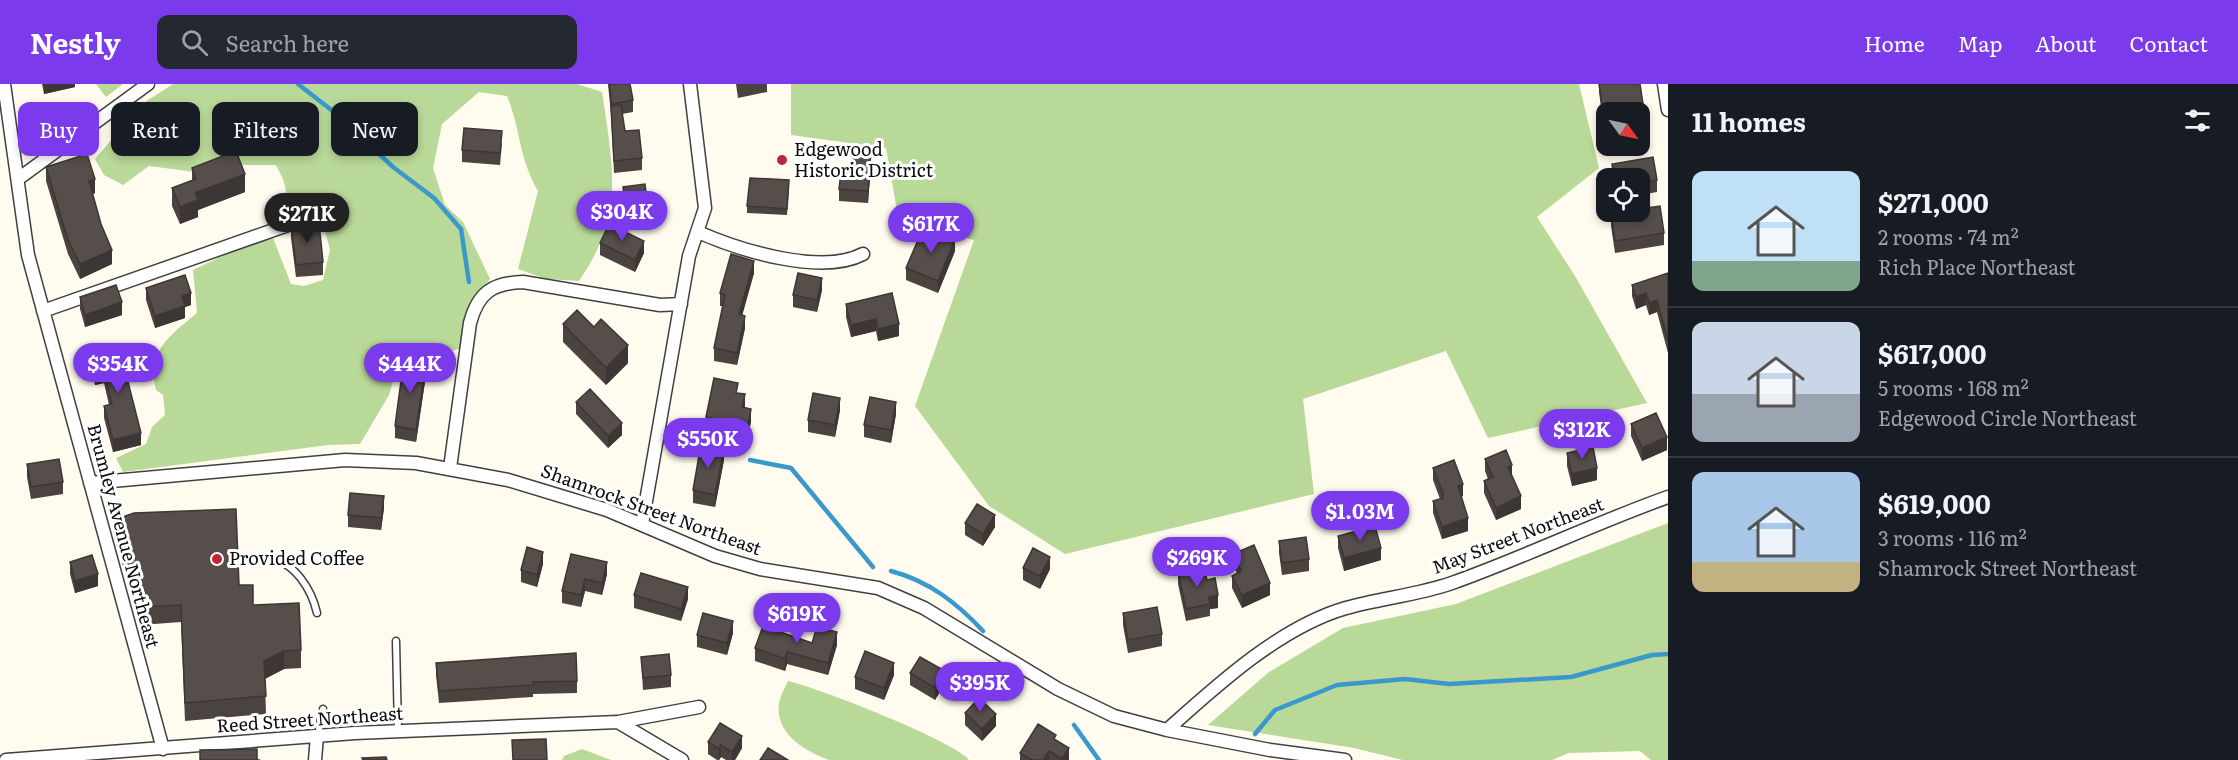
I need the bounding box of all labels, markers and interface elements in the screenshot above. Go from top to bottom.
search box [157,15,577,69]
text: Nestly [30,21,121,63]
icon: search [178,26,211,59]
text: Search here [226,26,349,59]
text: Home [1864,27,1925,58]
text: Map [1958,27,2002,58]
text: About [2035,27,2097,58]
text: Contact [2130,27,2208,58]
text: 11 homes [1692,101,1806,140]
chip: Buy [18,102,99,156]
chip: Rent [111,102,200,156]
chip: Filters [212,102,319,156]
chip: New [331,102,418,156]
north arrow [1596,102,1650,156]
map controls [1596,102,1650,222]
icon: filters [2181,104,2214,137]
place label: Edgewood Historic District [794,135,934,183]
marker: Edgewood Historic District [775,153,789,167]
button: locate [1596,168,1650,222]
text: $271,000 [1878,182,1989,221]
pin: $304K [580,191,664,242]
pin: $271K [265,193,349,244]
text: $304K [590,195,654,225]
icon: home [1740,195,1812,267]
text: $271K [278,197,336,227]
pin: $617K [889,203,973,254]
text: $617K [902,207,960,237]
text: 2 rooms · 74 m² [1878,221,2019,251]
text: Rich Place Northeast [1878,251,2076,281]
text: $617,000 [1878,333,1987,372]
pin: $354K [76,343,160,394]
pin: $444K [368,343,452,394]
icon: home [1740,346,1812,418]
text: $354K [87,347,149,377]
text: $444K [378,347,442,377]
text: 5 rooms · 168 m² [1878,372,2029,402]
text: Edgewood Circle Northeast [1878,402,2137,432]
pin: $312K [1540,409,1624,460]
text: $312K [1553,413,1611,443]
pin: $550K [666,418,750,469]
street label: Brumley Avenue Northeast [81,420,168,651]
text: $550K [677,422,739,452]
street label: Shamrock Street Northeast [537,456,766,561]
text: $619,000 [1878,483,1991,522]
street label: May Street Northeast [1428,489,1608,580]
pin: $1.03M [1311,491,1409,542]
text: $1.03M [1325,495,1395,525]
icon: home [1740,496,1812,568]
text: 3 rooms · 116 m² [1878,522,2027,552]
pin: $269K [1155,537,1239,588]
text: $269K [1166,541,1228,571]
place label: Provided Coffee [229,544,364,571]
marker: Provided Coffee [210,552,224,566]
text: Shamrock Street Northeast [1878,552,2137,582]
pin: $619K [755,593,839,644]
text: $619K [767,597,827,627]
pin: $395K [938,662,1022,713]
text: $395K [950,666,1010,696]
street label: Reed Street Northeast [216,698,405,738]

